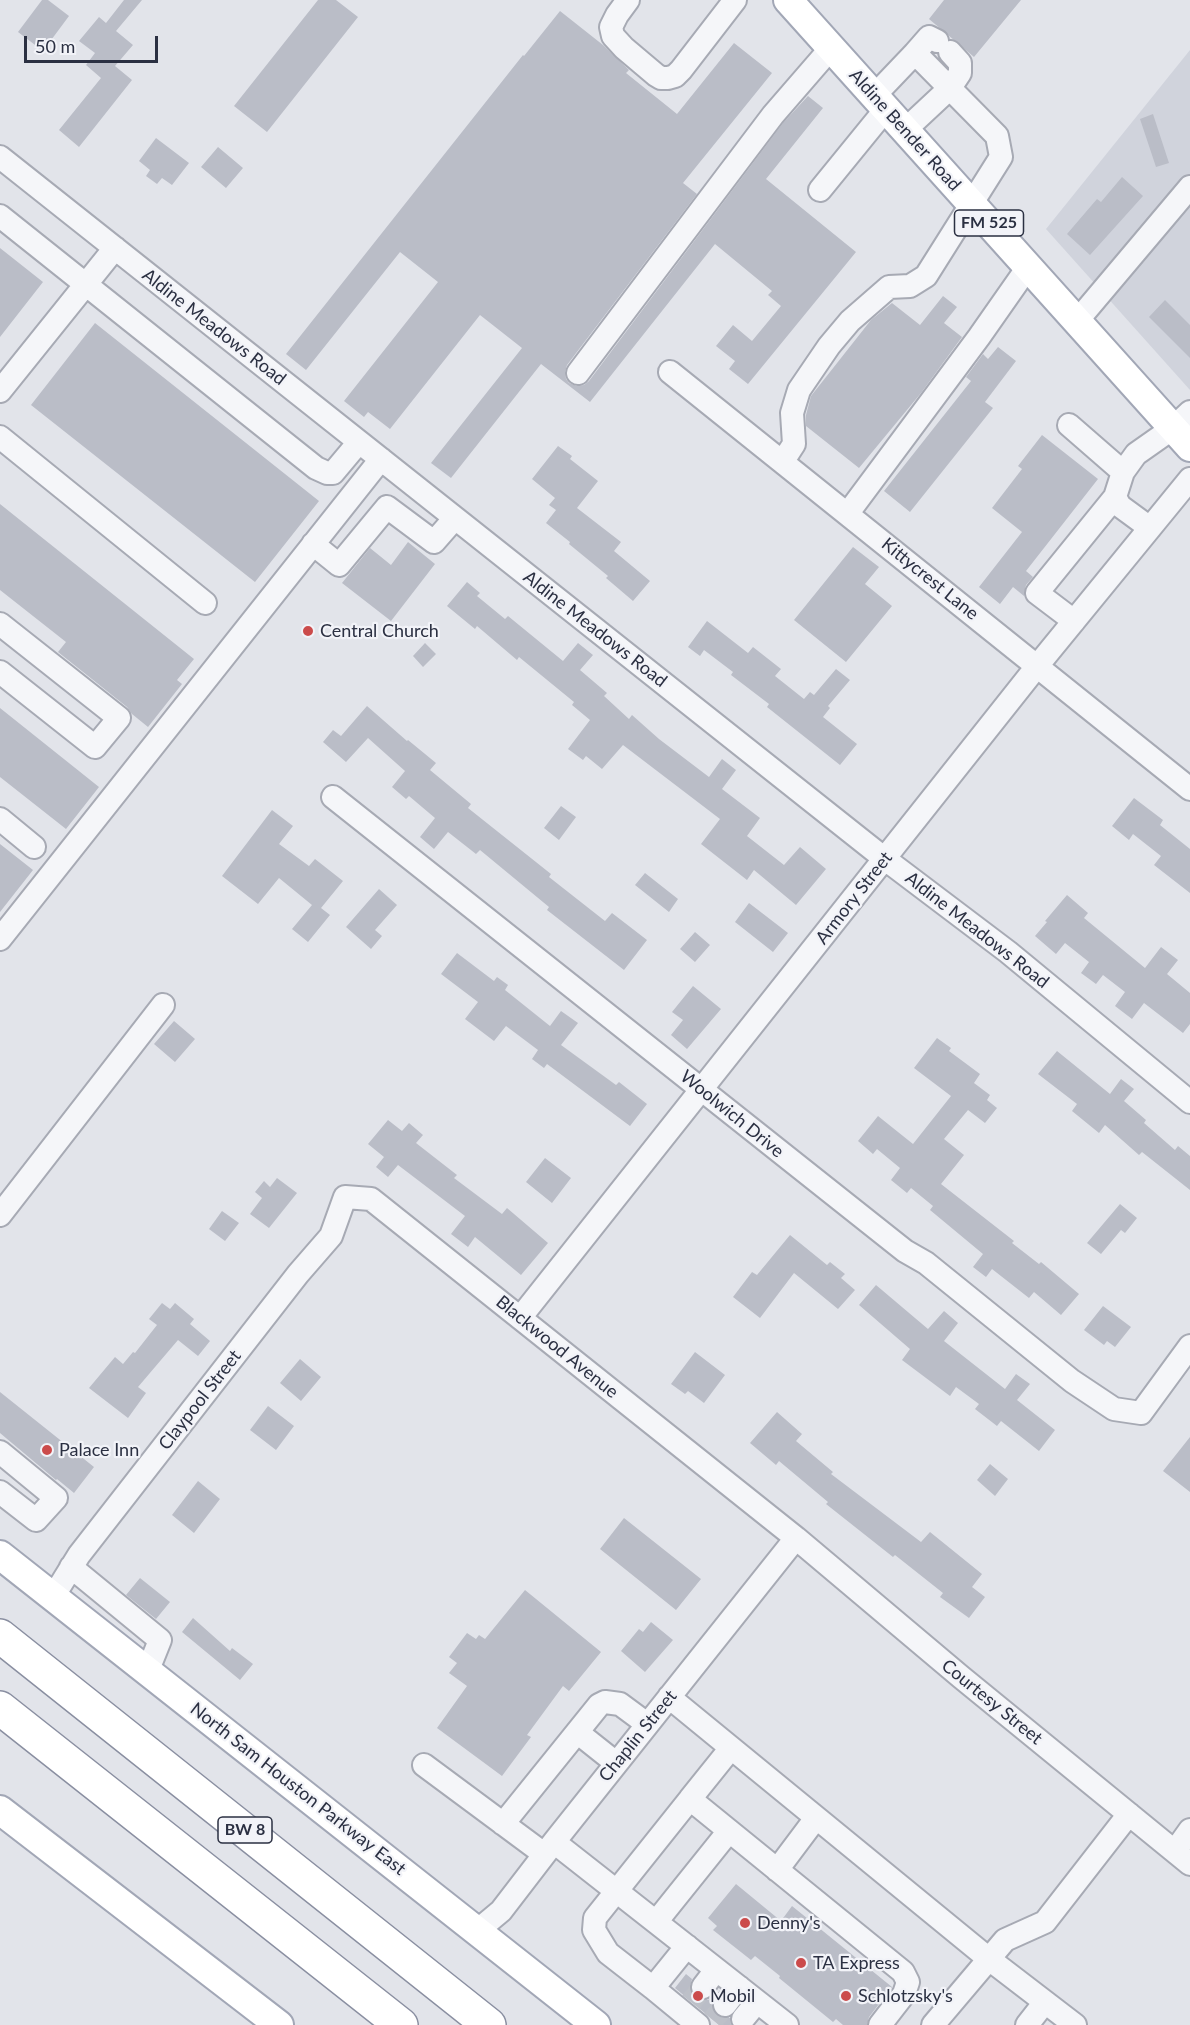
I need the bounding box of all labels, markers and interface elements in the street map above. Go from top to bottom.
scale bar [27,24,160,62]
text: 50 m [35,35,75,57]
street label: Aldine Bender Road [845,65,965,195]
road number: FM 525 [954,210,1024,236]
street label: Aldine Meadows Road [138,264,290,390]
street label: Kittycrest Lane [877,533,983,625]
street label: Aldine Meadows Road [519,566,671,692]
place label: Central Church [320,620,439,642]
marker: Central Church [301,624,315,638]
street label: Armory Street [811,847,897,949]
street label: Aldine Meadows Road [901,867,1053,993]
street label: Woolwich Drive [676,1066,788,1162]
street label: Blackwood Avenue [491,1291,623,1403]
street label: Claypool Street [154,1346,246,1454]
place label: Palace Inn [59,1439,139,1461]
marker: Palace Inn [40,1443,54,1457]
street label: Courtesy Street [937,1655,1047,1749]
street label: Chaplin Street [594,1686,682,1786]
street label: North Sam Houston Parkway East [186,1698,410,1880]
road number: BW 8 [218,1817,272,1843]
place label: Denny's [757,1912,821,1934]
marker: Denny's [738,1916,752,1930]
place label: TA Express [813,1952,900,1974]
marker: TA Express [794,1956,808,1970]
place label: Mobil [710,1985,755,2007]
place label: Schlotzsky's [858,1985,953,2007]
marker: Mobil [691,1989,705,2003]
marker: Schlotzsky's [839,1989,853,2003]

